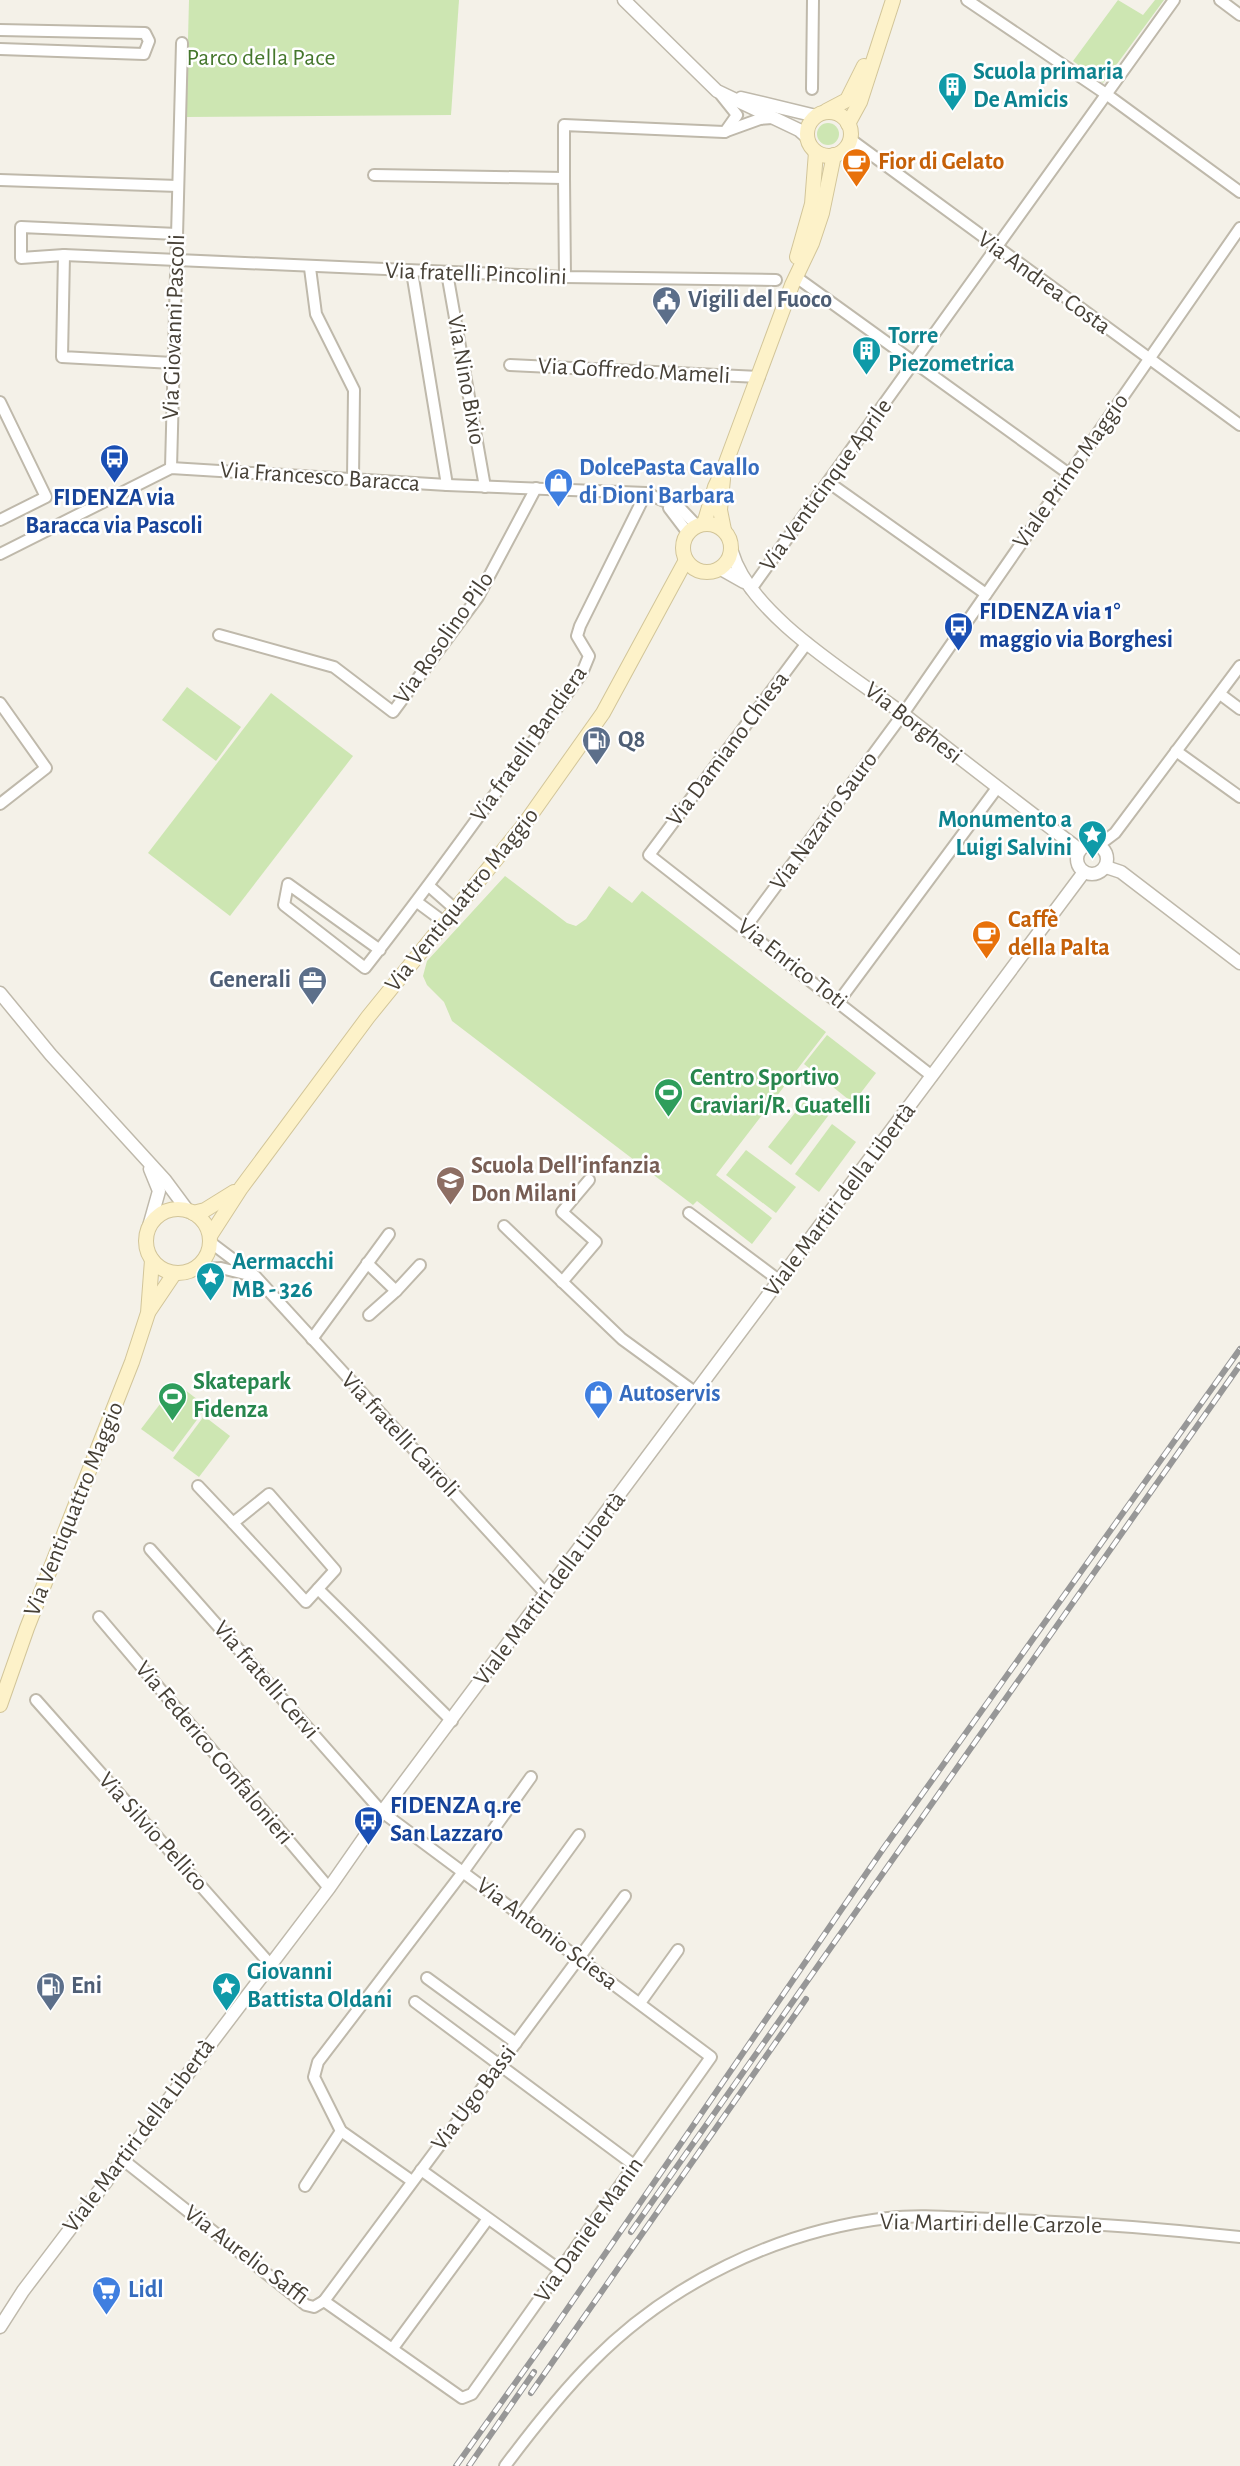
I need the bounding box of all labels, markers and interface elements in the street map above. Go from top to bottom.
park label: Parco della Pace [186,46,336,70]
place label: Scuola primaria De Amicis [973,60,1124,112]
building icon: Scuola primaria De Amicis [936,70,968,112]
cafe icon: Fior di Gelato [841,146,873,188]
place label: Fior di Gelato [878,150,1004,174]
street label: Via Andrea Costa [973,227,1115,339]
street label: Via Giovanni Pascoli [159,234,189,420]
street label: Via fratelli Pincolini [385,259,567,289]
public building icon: Vigili del Fuoco [651,284,683,326]
place label: Vigili del Fuoco [688,288,832,312]
street label: Via Nino Bixio [443,313,489,447]
place label: Torre Piezometrica [888,324,1015,376]
building icon: Torre Piezometrica [851,334,883,376]
street label: Via Goffredo Mameli [537,354,731,388]
street label: Viale Primo Maggio [1009,389,1133,553]
street label: Via Venticinque Aprile [756,394,896,576]
bus stop icon: FIDENZA via Baracca via Pascoli [98,442,130,484]
place label: DolcePasta Cavallo di Dioni Barbara [579,456,760,508]
street label: Via Francesco Baracca [219,458,421,496]
shop icon: DolcePasta Cavallo di Dioni Barbara [542,466,574,508]
place label: FIDENZA via Baracca via Pascoli [25,486,203,538]
street label: Via Rosolino Pilo [390,568,498,708]
place label: FIDENZA via 1° maggio via Borghesi [979,600,1173,652]
bus stop icon: FIDENZA via 1° maggio via Borghesi [942,610,974,652]
street label: Via fratelli Bandiera [466,662,592,826]
street label: Via Damiano Chiesa [662,667,794,831]
street label: Via Borghesi [860,678,966,768]
fuel station icon: Q8 [581,724,613,766]
place label: Q8 [618,728,645,752]
street label: Via Nazario Sauro [766,747,882,895]
street label: Via Ventiquattro Maggio [381,804,543,996]
place label: Monumento a Luigi Salvini [938,808,1072,860]
place icon: Monumento a Luigi Salvini [1077,818,1109,860]
place label: Caffè della Palta [1008,908,1110,960]
street label: Via Enrico Toti [733,914,851,1014]
cafe icon: Caffè della Palta [971,918,1003,960]
office icon: Generali [296,964,328,1006]
place label: Generali [209,968,291,992]
place label: Centro Sportivo Craviari/R. Guatelli [690,1066,871,1118]
sports icon: Centro Sportivo Craviari/R. Guatelli [653,1076,685,1118]
street label: Viale Martiri della Libertà [759,1099,921,1301]
place label: Scuola Dell'infanzia Don Milani [471,1154,661,1206]
school or university icon: Scuola Dell'infanzia Don Milani [434,1164,466,1206]
place label: Aermacchi MB - 326 [232,1250,334,1302]
place icon: Aermacchi MB - 326 [195,1260,227,1302]
street label: Via fratelli Cairoli [336,1368,464,1502]
place label: Skatepark Fidenza [193,1370,291,1422]
shop icon: Autoservis [582,1378,614,1420]
sports icon: Skatepark Fidenza [156,1380,188,1422]
place label: Autoservis [619,1382,720,1406]
street label: Via Ventiquattro Maggio [20,1398,128,1620]
street label: Viale Martiri della Libertà [469,1488,631,1690]
street label: Via fratelli Cervi [209,1617,323,1743]
street label: Via Federico Confalonieri [131,1657,297,1849]
street label: Via Silvio Pellico [94,1768,212,1896]
place label: FIDENZA q.re San Lazzaro [390,1794,521,1846]
bus stop icon: FIDENZA q.re San Lazzaro [353,1804,385,1846]
street label: Via Antonio Sciesa [472,1873,622,1995]
place label: Giovanni Battista Oldani [247,1960,392,2012]
fuel station icon: Eni [34,1970,66,2012]
place icon: Giovanni Battista Oldani [210,1970,242,2012]
place label: Eni [71,1974,102,1998]
street label: Viale Martiri della Libertà [58,2035,220,2237]
street label: Via Ugo Bassi [427,2041,521,2155]
street label: Via Daniele Manin [530,2153,648,2307]
street label: Via Aurelio Saffi [180,2201,312,2309]
street label: Via Martiri delle Carzole [880,2210,1102,2238]
supermarket icon: Lidl [91,2274,123,2316]
place label: Lidl [128,2278,164,2302]

